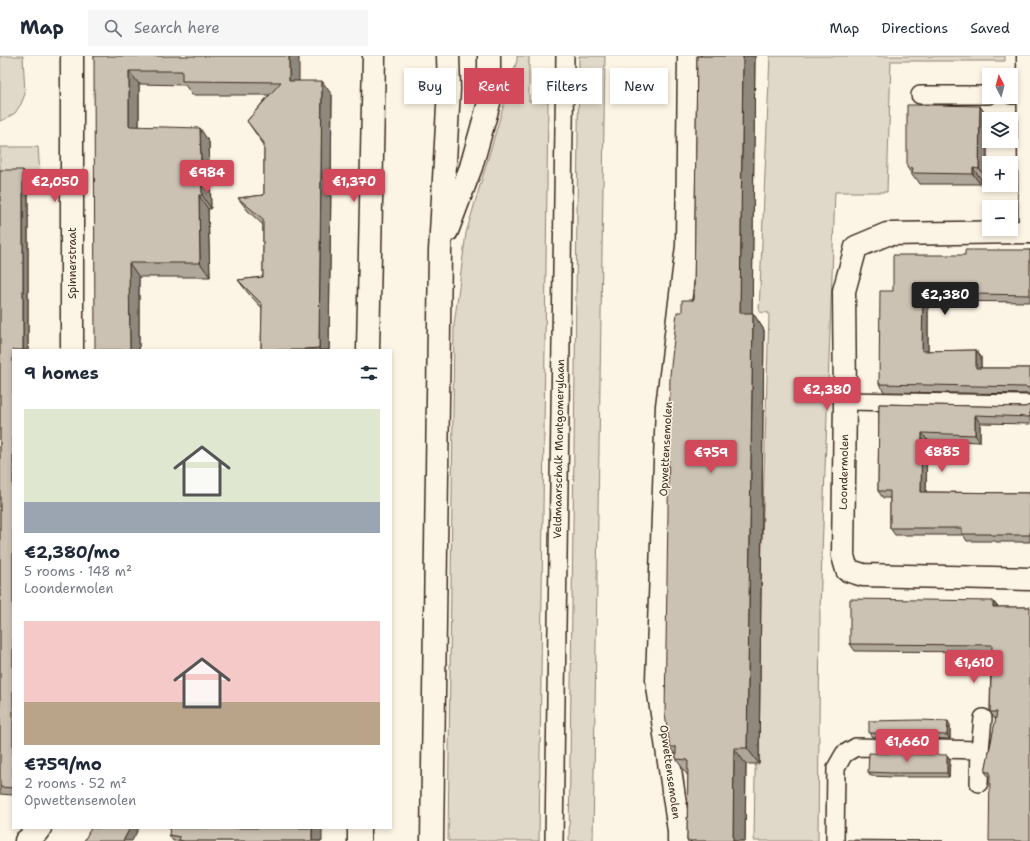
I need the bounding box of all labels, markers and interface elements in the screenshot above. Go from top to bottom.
search box [88,10,368,46]
text: Map [20,15,64,40]
icon: search [102,17,124,39]
text: Search here [134,18,220,38]
text: Map [830,19,860,37]
text: Directions [882,19,948,37]
text: Saved [970,19,1010,37]
chip: Buy [404,68,456,104]
chip: Rent [464,68,524,104]
chip: Filters [532,68,602,104]
chip: New [610,68,668,104]
north arrow [982,68,1018,104]
map controls [982,68,1018,236]
button: layers [982,112,1018,148]
button: + [982,156,1018,192]
pin: €984 [183,160,231,194]
text: €984 [189,164,225,181]
pin: €2,050 [22,169,88,203]
pin: €1,370 [321,169,387,203]
text: €2,050 [31,173,79,190]
text: €1,370 [332,173,376,190]
button: − [982,200,1018,236]
street label: Spinnerstraat [65,227,80,299]
pin: €2,380 [912,282,978,316]
text: €2,380 [921,286,969,303]
street label: Veldmaarschalk Montgomerylaan [550,359,568,539]
text: 9 homes [24,362,99,384]
icon: filters [358,362,380,384]
pin: €2,380 [794,377,860,411]
text: €2,380 [803,381,851,398]
street label: Opwettensemolen [656,401,676,497]
street label: Loondermolen [836,434,852,510]
icon: home [166,435,238,507]
pin: €885 [918,439,966,473]
pin: €759 [687,440,735,474]
text: €885 [924,443,960,460]
text: €759 [694,444,728,461]
text: €2,380/mo [24,541,120,563]
text: 5 rooms · 148 m² [24,563,132,580]
text: Loondermolen [24,580,113,597]
icon: home [166,647,238,719]
pin: €1,610 [941,650,1007,684]
text: €1,610 [954,654,994,671]
street label: Opwettensemolen [656,724,684,820]
pin: €1,660 [874,729,940,763]
text: €1,660 [885,733,929,750]
text: €759/mo [24,753,102,775]
text: 2 rooms · 52 m² [24,775,127,792]
text: Opwettensemolen [24,792,136,809]

